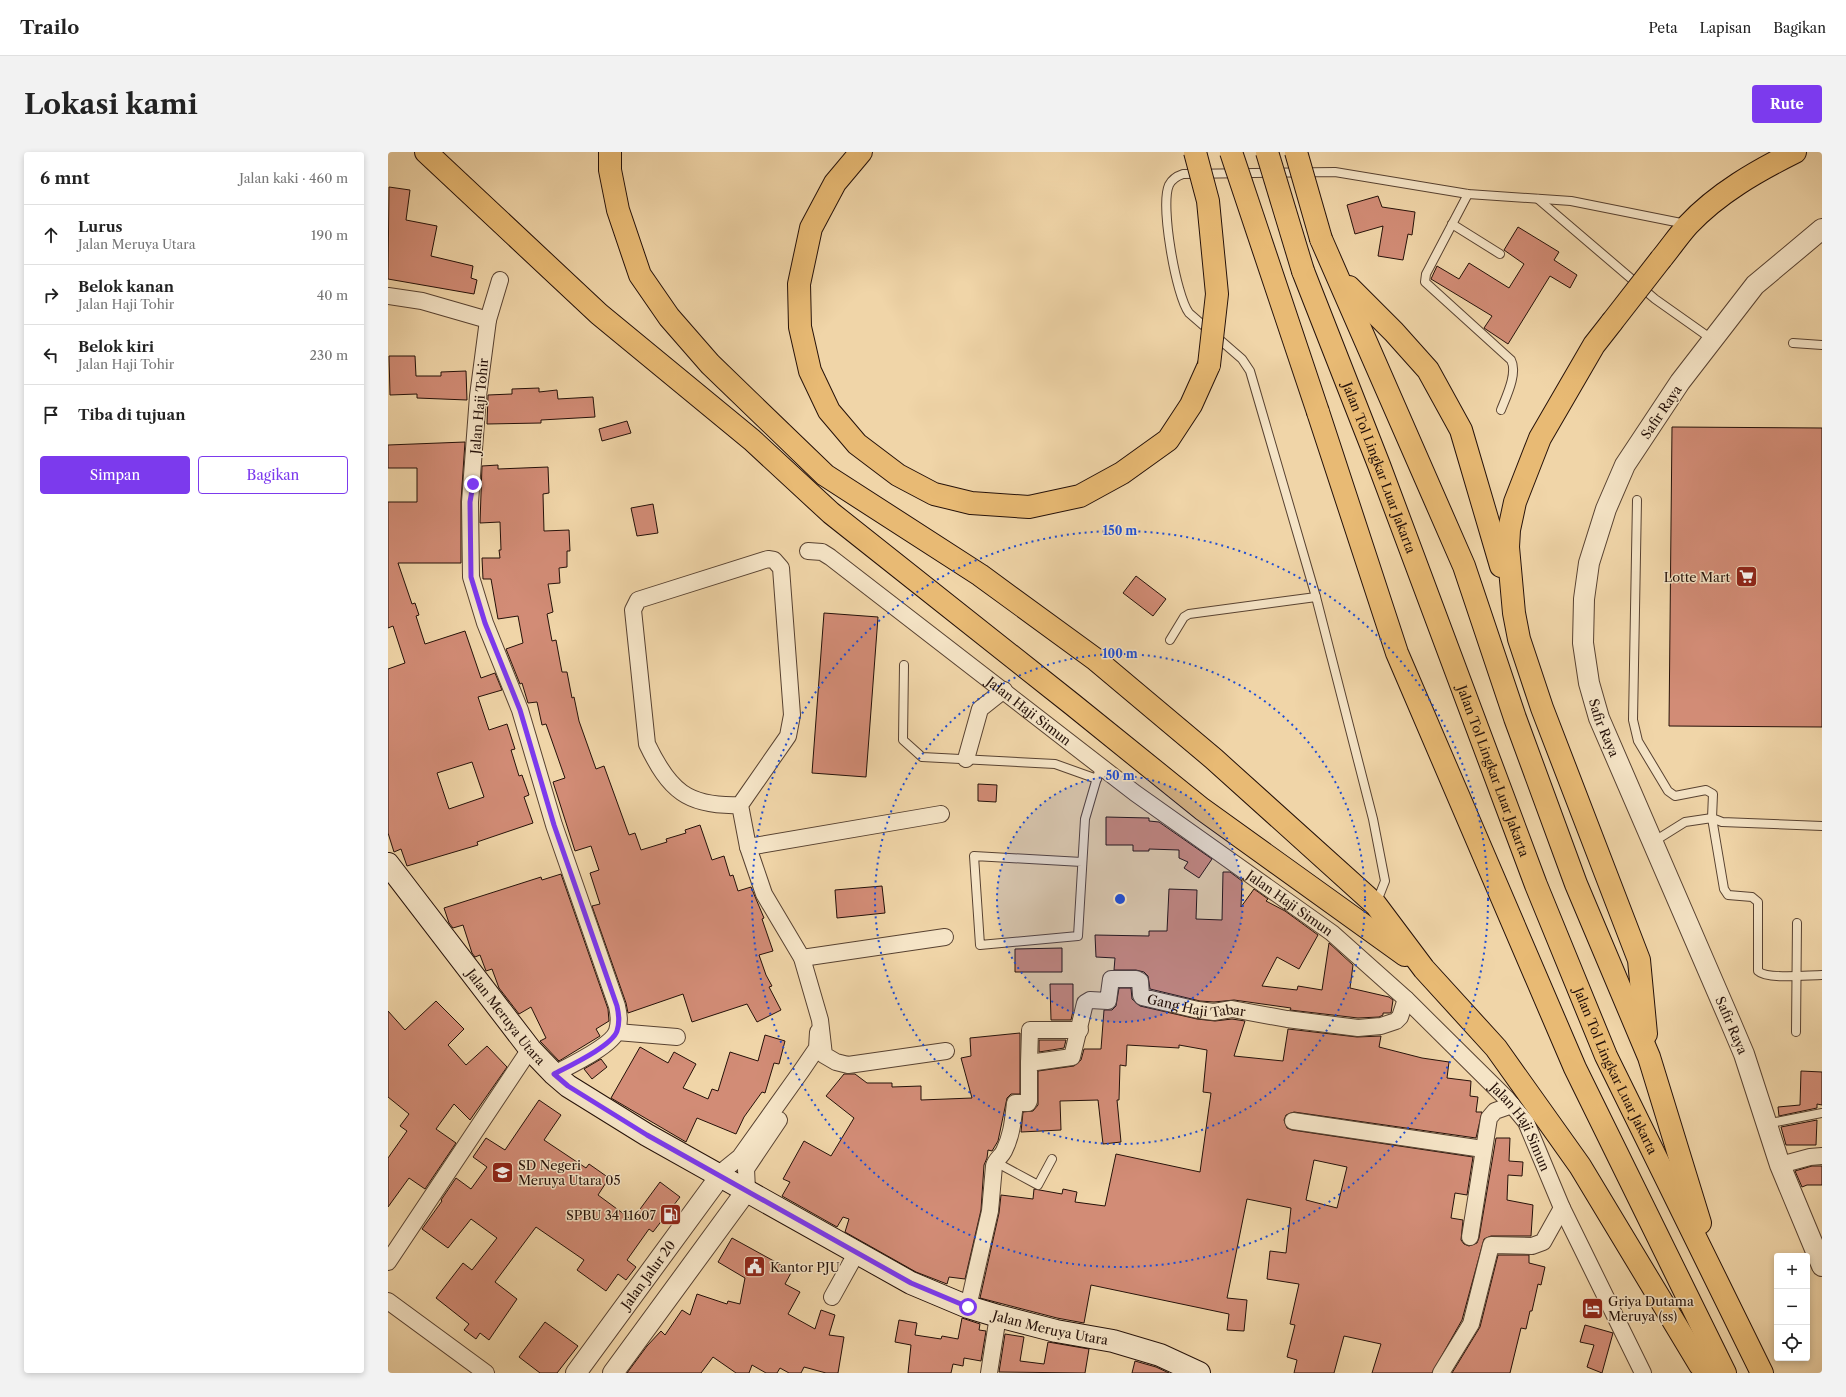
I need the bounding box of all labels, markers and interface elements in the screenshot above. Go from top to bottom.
text: Trailo [20,16,79,39]
text: Peta [1648,19,1678,37]
text: Lapisan [1700,19,1751,37]
text: Bagikan [1773,19,1826,37]
button: Rute [1752,85,1822,123]
text: Lokasi kami [24,87,198,121]
text: 6 mnt [40,168,90,188]
text: Jalan kaki · 460 m [239,170,348,186]
text: Lurus [78,217,123,236]
icon: ahead [40,224,62,246]
text: 190 m [311,227,348,243]
text: Jalan Meruya Utara [78,236,196,252]
text: Belok kanan [78,277,174,296]
icon: right [40,284,62,306]
text: 40 m [317,287,348,303]
text: Jalan Haji Tohir [78,296,174,312]
text: Belok kiri [78,337,154,356]
icon: left [40,344,62,366]
text: 230 m [310,347,348,363]
text: Jalan Haji Tohir [78,356,174,372]
street label: Jalan Haji Tohir [467,357,491,457]
street label: Jalan Tol Lingkar Luar Jakarta [1339,378,1419,556]
street label: Safir Raya [1637,382,1685,442]
icon: arrive [40,404,62,426]
text: Tiba di tujuan [78,405,186,424]
button: Simpan [40,456,190,494]
button: Bagikan [198,456,348,494]
route end [464,475,482,493]
text: 150 m [1103,523,1137,538]
supermarket icon: Lotte Mart [1733,564,1759,590]
place label: Lotte Mart [1664,569,1730,585]
text: 100 m [1102,646,1138,661]
street label: Jalan Haji Simun [982,672,1074,749]
street label: Jalan Tol Lingkar Luar Jakarta [1453,681,1533,859]
street label: Safir Raya [1586,697,1623,759]
text: 50 m [1105,768,1135,783]
street label: Jalan Haji Simun [1242,866,1336,939]
centre of rings [1113,892,1127,906]
street label: Jalan Meruya Utara [462,964,549,1068]
street label: Jalan Tol Lingkar Luar Jakarta [1570,983,1661,1157]
street label: Gang Haji Tabar [1146,990,1248,1020]
street label: Safir Raya [1712,994,1751,1057]
street label: Jalan Haji Simun [1485,1078,1554,1173]
place label: SD Negeri Meruya Utara 05 [518,1157,621,1188]
school or university icon: SD Negeri Meruya Utara 05 [490,1159,516,1185]
fuel station icon: SPBU 34 11607 [658,1202,684,1228]
place label: SPBU 34 11607 [566,1207,657,1223]
street label: Jalan Jalur 20 [616,1237,679,1314]
map controls [1774,1253,1810,1361]
button: + [1774,1253,1810,1289]
public building icon: Kantor PJU [742,1254,768,1280]
place label: Kantor PJU [770,1259,840,1275]
button: − [1774,1289,1810,1325]
place label: Griya Dutama Meruya (ss) [1608,1293,1694,1324]
hotel icon: Griya Dutama Meruya (ss) [1580,1295,1606,1321]
route start [959,1298,977,1316]
street label: Jalan Meruya Utara [989,1306,1110,1348]
button: locate [1774,1325,1810,1361]

